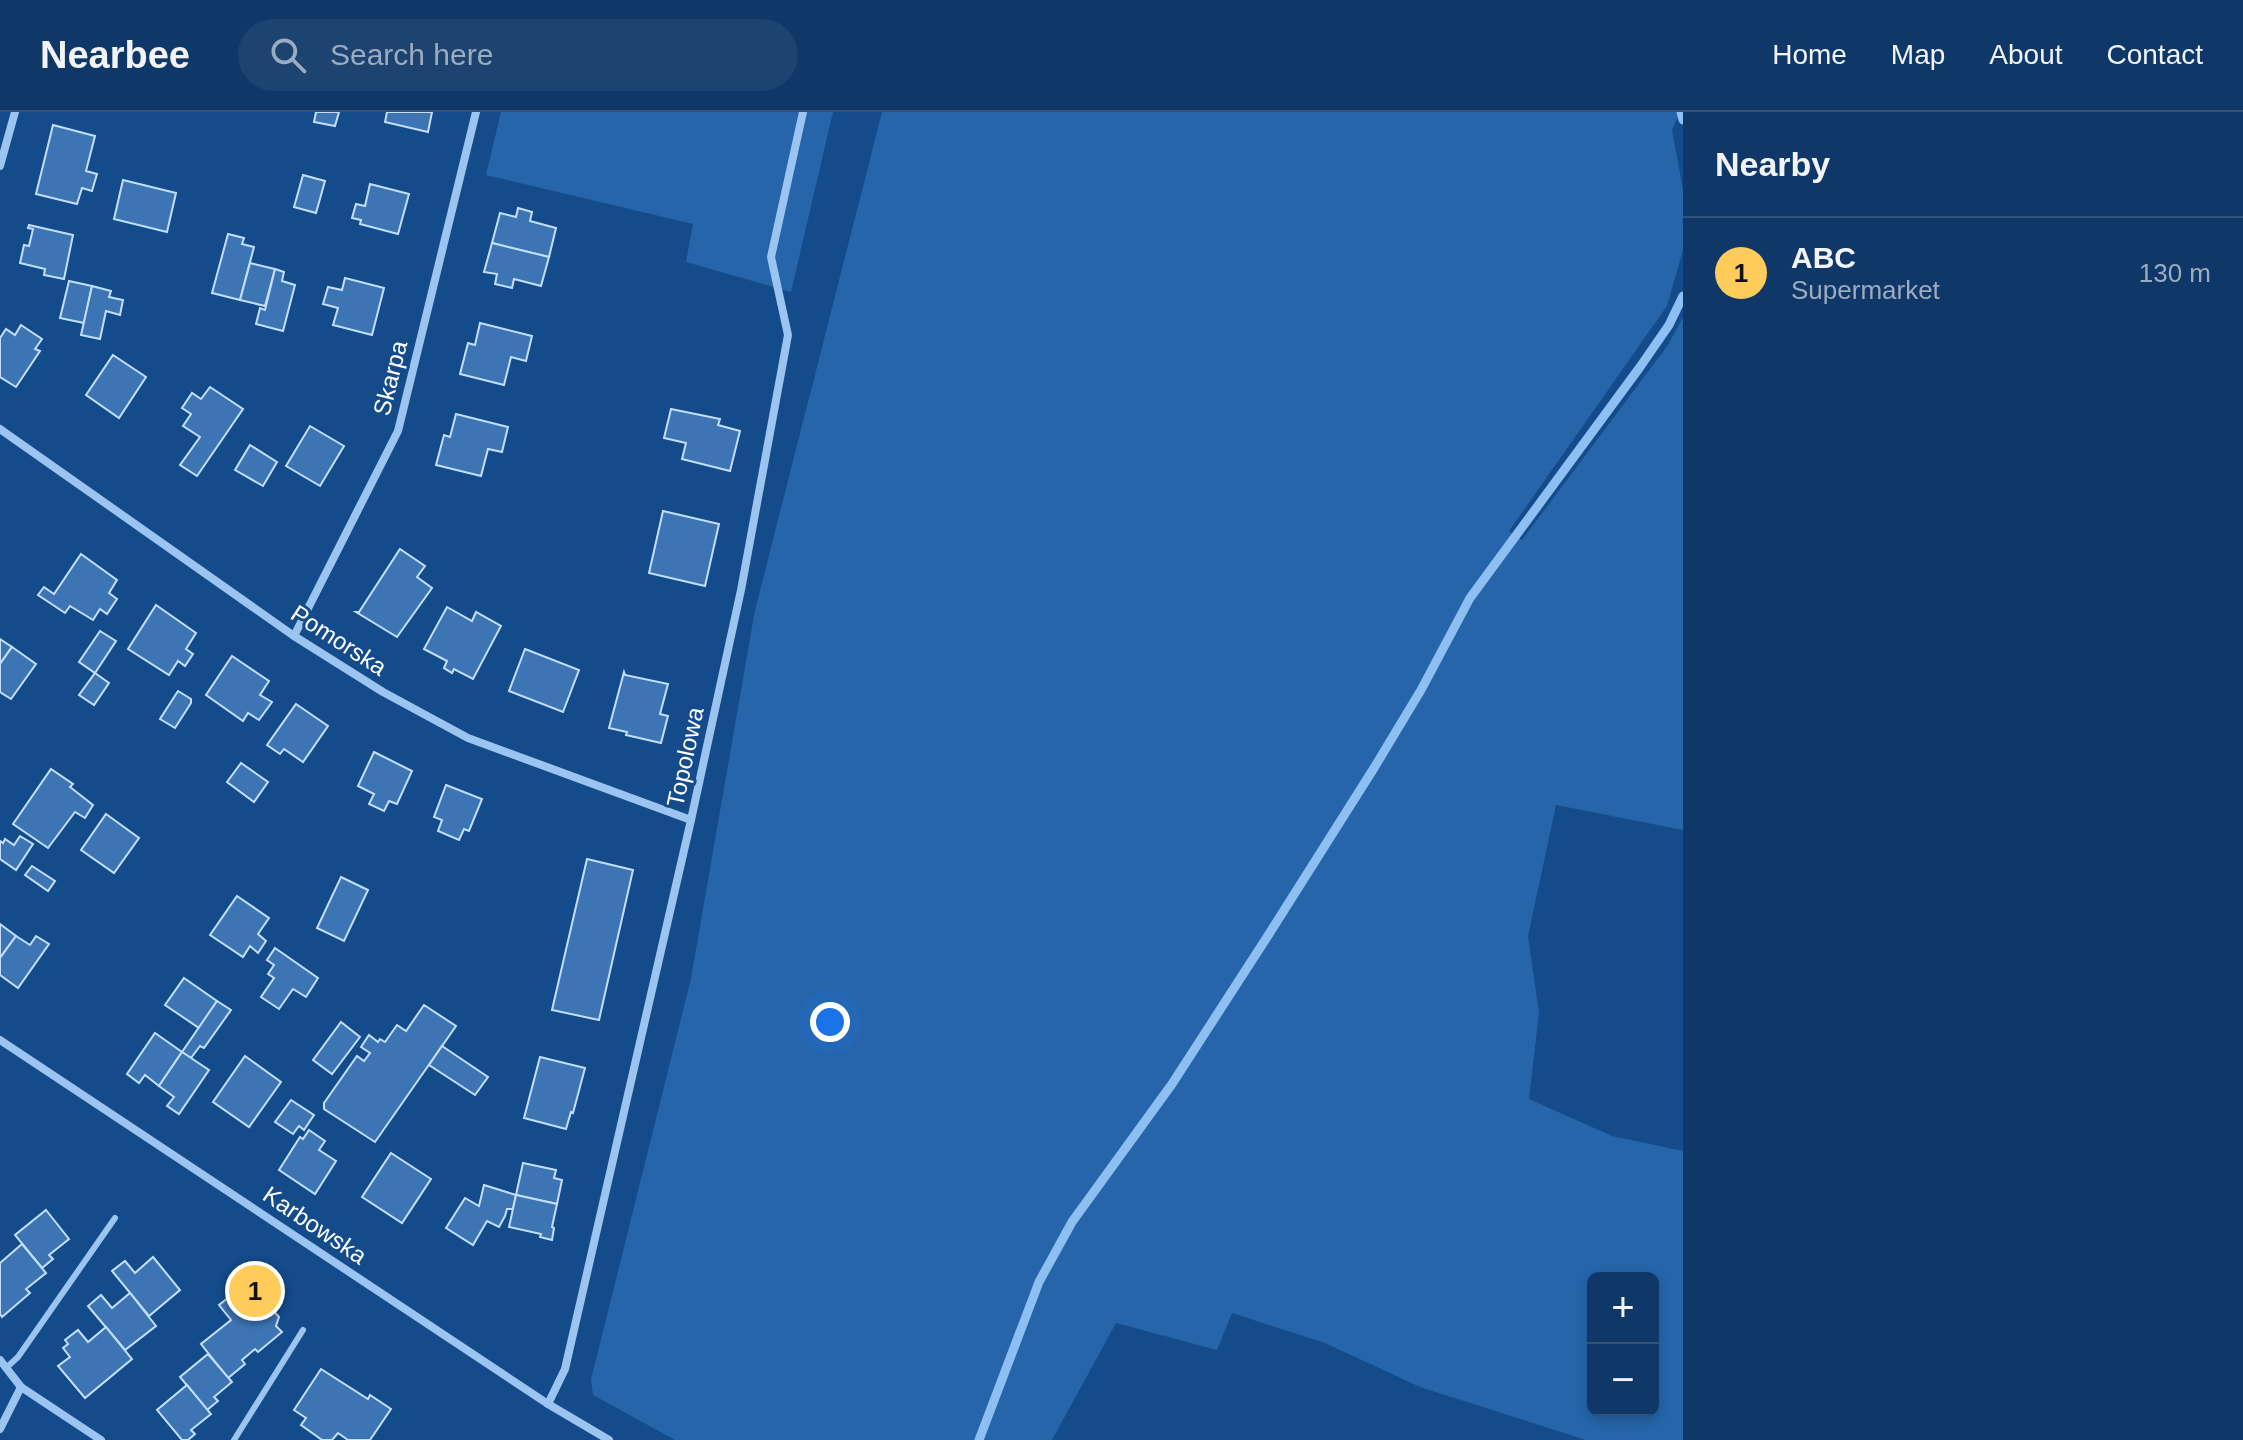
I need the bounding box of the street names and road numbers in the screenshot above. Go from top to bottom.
street label: Skarpa [368,337,412,418]
street label: Pomorska [286,599,392,681]
street label: Topolowa [661,704,709,809]
street label: Karbowska [258,1181,372,1270]

